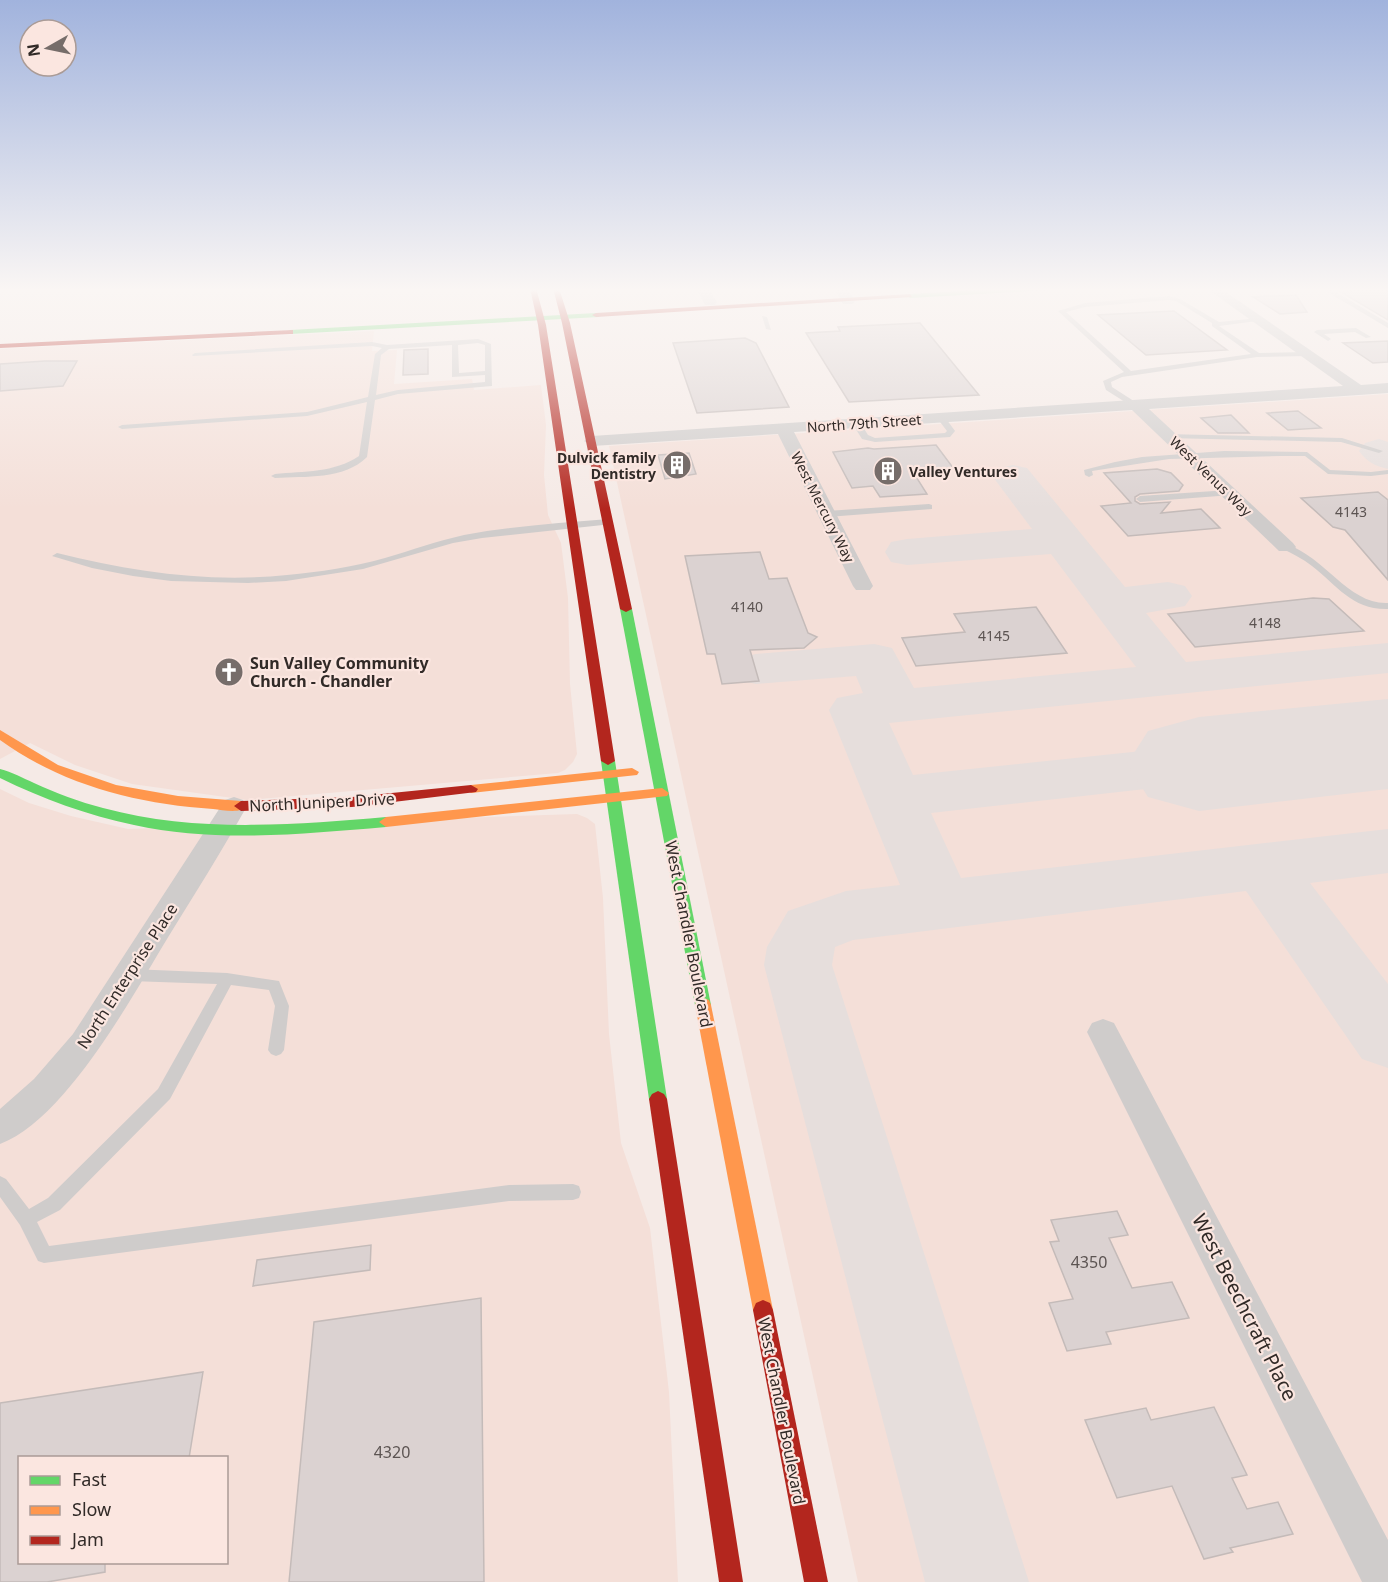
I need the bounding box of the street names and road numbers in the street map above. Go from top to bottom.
street label: North 79th Street [806,410,922,436]
street label: West Venus Way [1166,432,1257,521]
street label: West Mercury Way [787,448,859,566]
street label: North Juniper Drive [249,787,395,817]
street label: West Chandler Boulevard [660,839,718,1029]
street label: North Enterprise Place [72,899,182,1053]
street label: West Beechcraft Place [1186,1209,1304,1405]
street label: West Chandler Boulevard [753,1316,811,1506]

